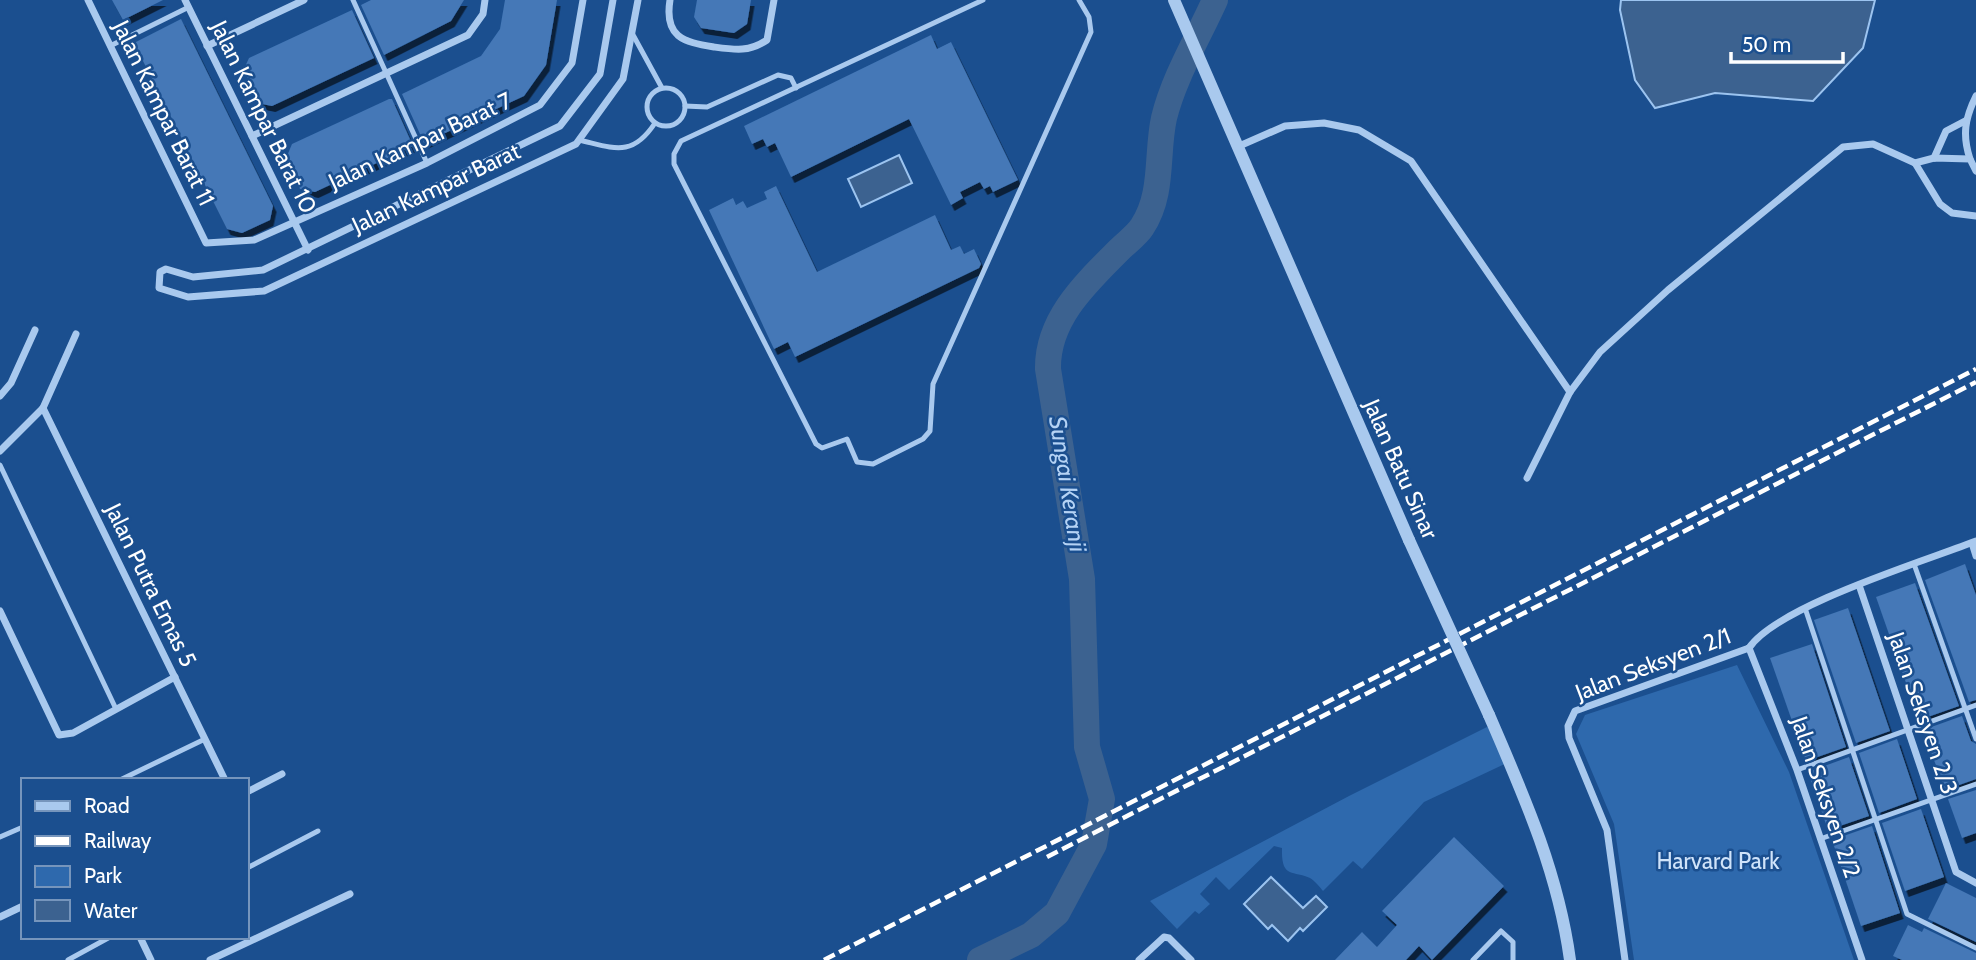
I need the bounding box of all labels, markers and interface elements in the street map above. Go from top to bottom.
street label: Jalan Kampar Barat 11 [107,15,221,210]
street label: Jalan Kampar Barat 10 [205,15,323,218]
scale bar [1731,21,1843,65]
text: 50 m [1742,32,1791,57]
street label: Jalan Kampar Barat 7 [324,86,516,196]
street label: Jalan Kampar Barat [348,137,524,239]
street label: Jalan Batu Sinar [1357,394,1445,544]
water label: Sungai Keranji [1043,414,1093,555]
street label: Jalan Putra Emas 5 [99,498,203,671]
street label: Jalan Seksyen 2/1 [1570,621,1735,707]
street label: Jalan Seksyen 2/3 [1882,627,1964,798]
street label: Jalan Seksyen 2/2 [1785,712,1867,881]
legend [21,778,248,939]
text: Road [84,793,130,818]
text: Railway [84,828,152,853]
park label: Harvard Park [1657,847,1780,875]
text: Park [84,863,122,888]
text: Water [84,898,138,923]

